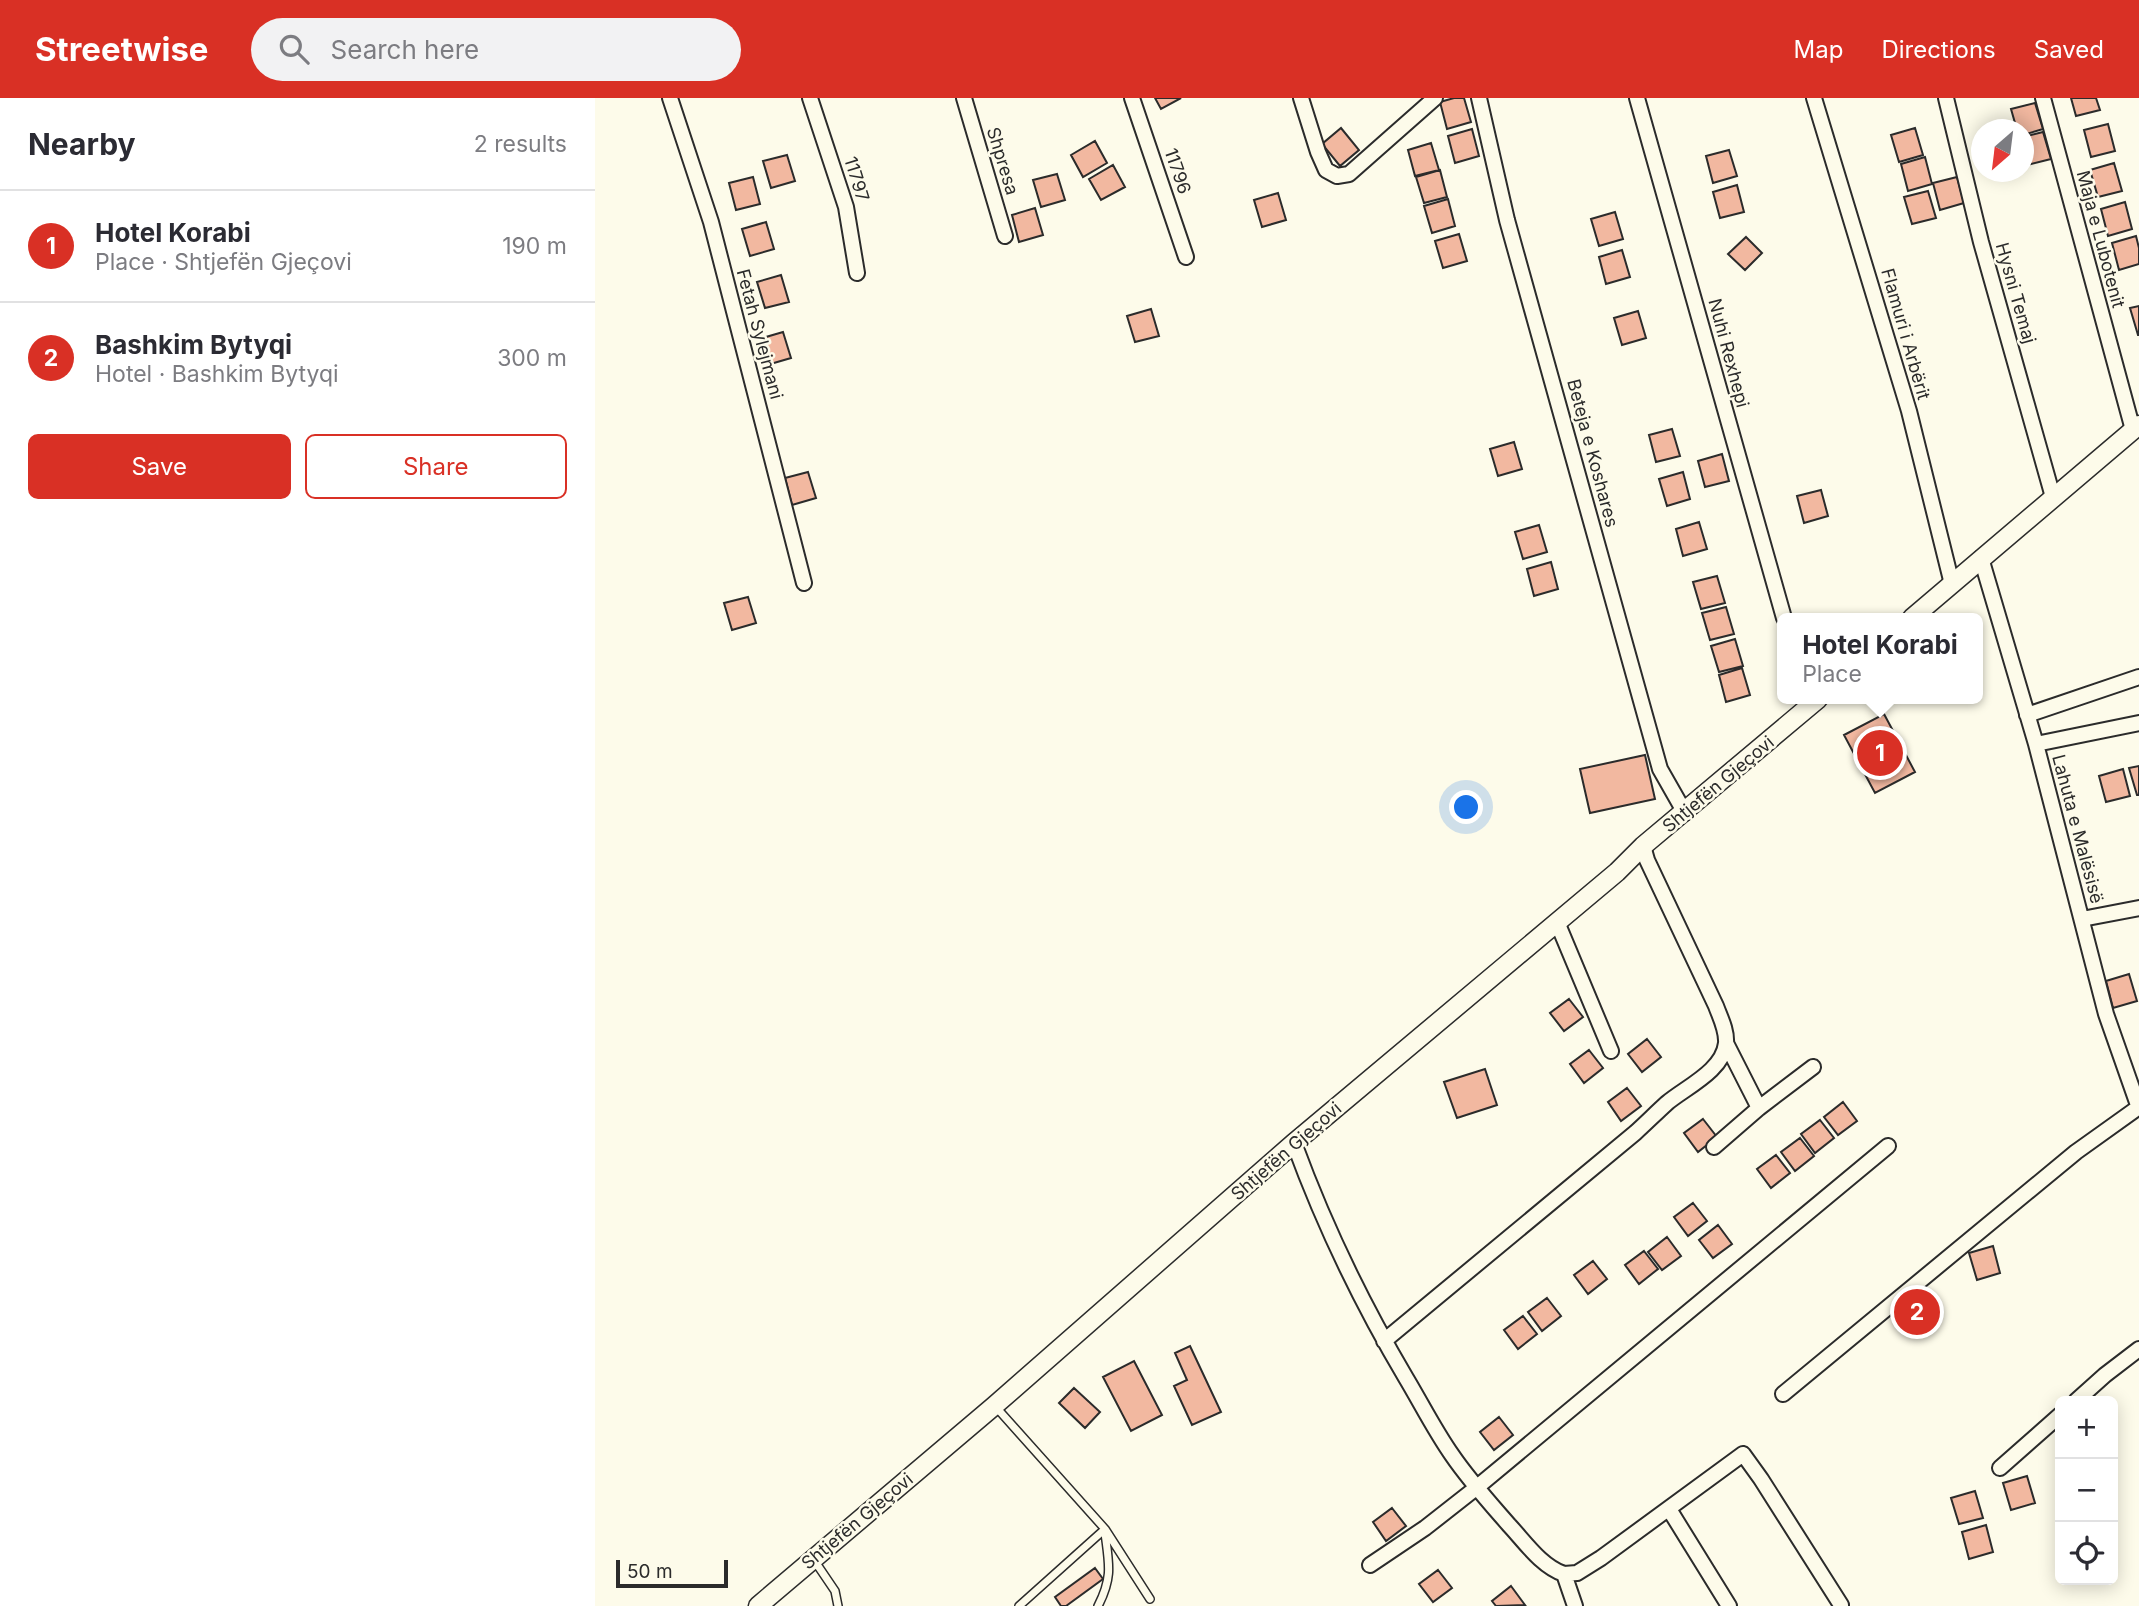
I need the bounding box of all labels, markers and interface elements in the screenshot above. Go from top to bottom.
search box [251,18,741,81]
text: Streetwise [35,29,209,69]
icon: search [275,30,313,68]
text: Search here [331,34,479,65]
text: Map [1794,35,1843,64]
text: Directions [1881,35,1996,64]
text: Saved [2034,35,2104,64]
north arrow [1971,119,2034,182]
street label: Shpresa [983,125,1023,197]
text: Nearby [28,126,136,162]
text: 2 results [474,130,567,158]
street label: 11796 [1160,145,1196,197]
street label: 11797 [840,154,874,204]
street label: Maja e Lubotenit [2073,168,2129,310]
text: Hotel Korabi [95,217,251,248]
text: 1 [46,232,56,260]
text: 190 m [502,232,567,260]
street label: Hysni Temaj [1992,240,2040,346]
text: Place · Shtjefën Gjeçovi [95,248,352,276]
street label: Flamuri i Arbërit [1877,266,1935,402]
street label: Fetah Sylejmani [733,267,787,401]
street label: Nuhi Rexhepi [1704,296,1754,410]
text: Bashkim Bytyqi [95,329,292,360]
text: 2 [44,344,58,372]
text: 300 m [497,344,567,372]
text: Hotel · Bashkim Bytyqi [95,360,339,388]
street label: Beteja e Koshares [1563,377,1623,529]
button: Save [28,434,291,499]
button: Share [305,434,567,499]
popup [1777,613,1983,704]
text: Hotel Korabi [1802,629,1958,660]
text: Place [1802,660,1862,688]
pin: 1 [1857,727,1903,779]
street label: Shtjefën Gjeçovi [1658,731,1778,837]
street label: Lahuta e Malësisë [2048,752,2108,906]
your location [1449,790,1483,824]
street label: Shtjefën Gjeçovi [1227,1098,1345,1204]
pin: 2 [1894,1286,1940,1338]
map controls [2055,1396,2118,1585]
button: + [2055,1396,2118,1459]
button: − [2055,1459,2118,1522]
street label: Shtjefën Gjeçovi [797,1468,917,1574]
button: locate [2055,1522,2118,1585]
scale bar [616,1557,728,1589]
text: 50 m [627,1560,673,1583]

